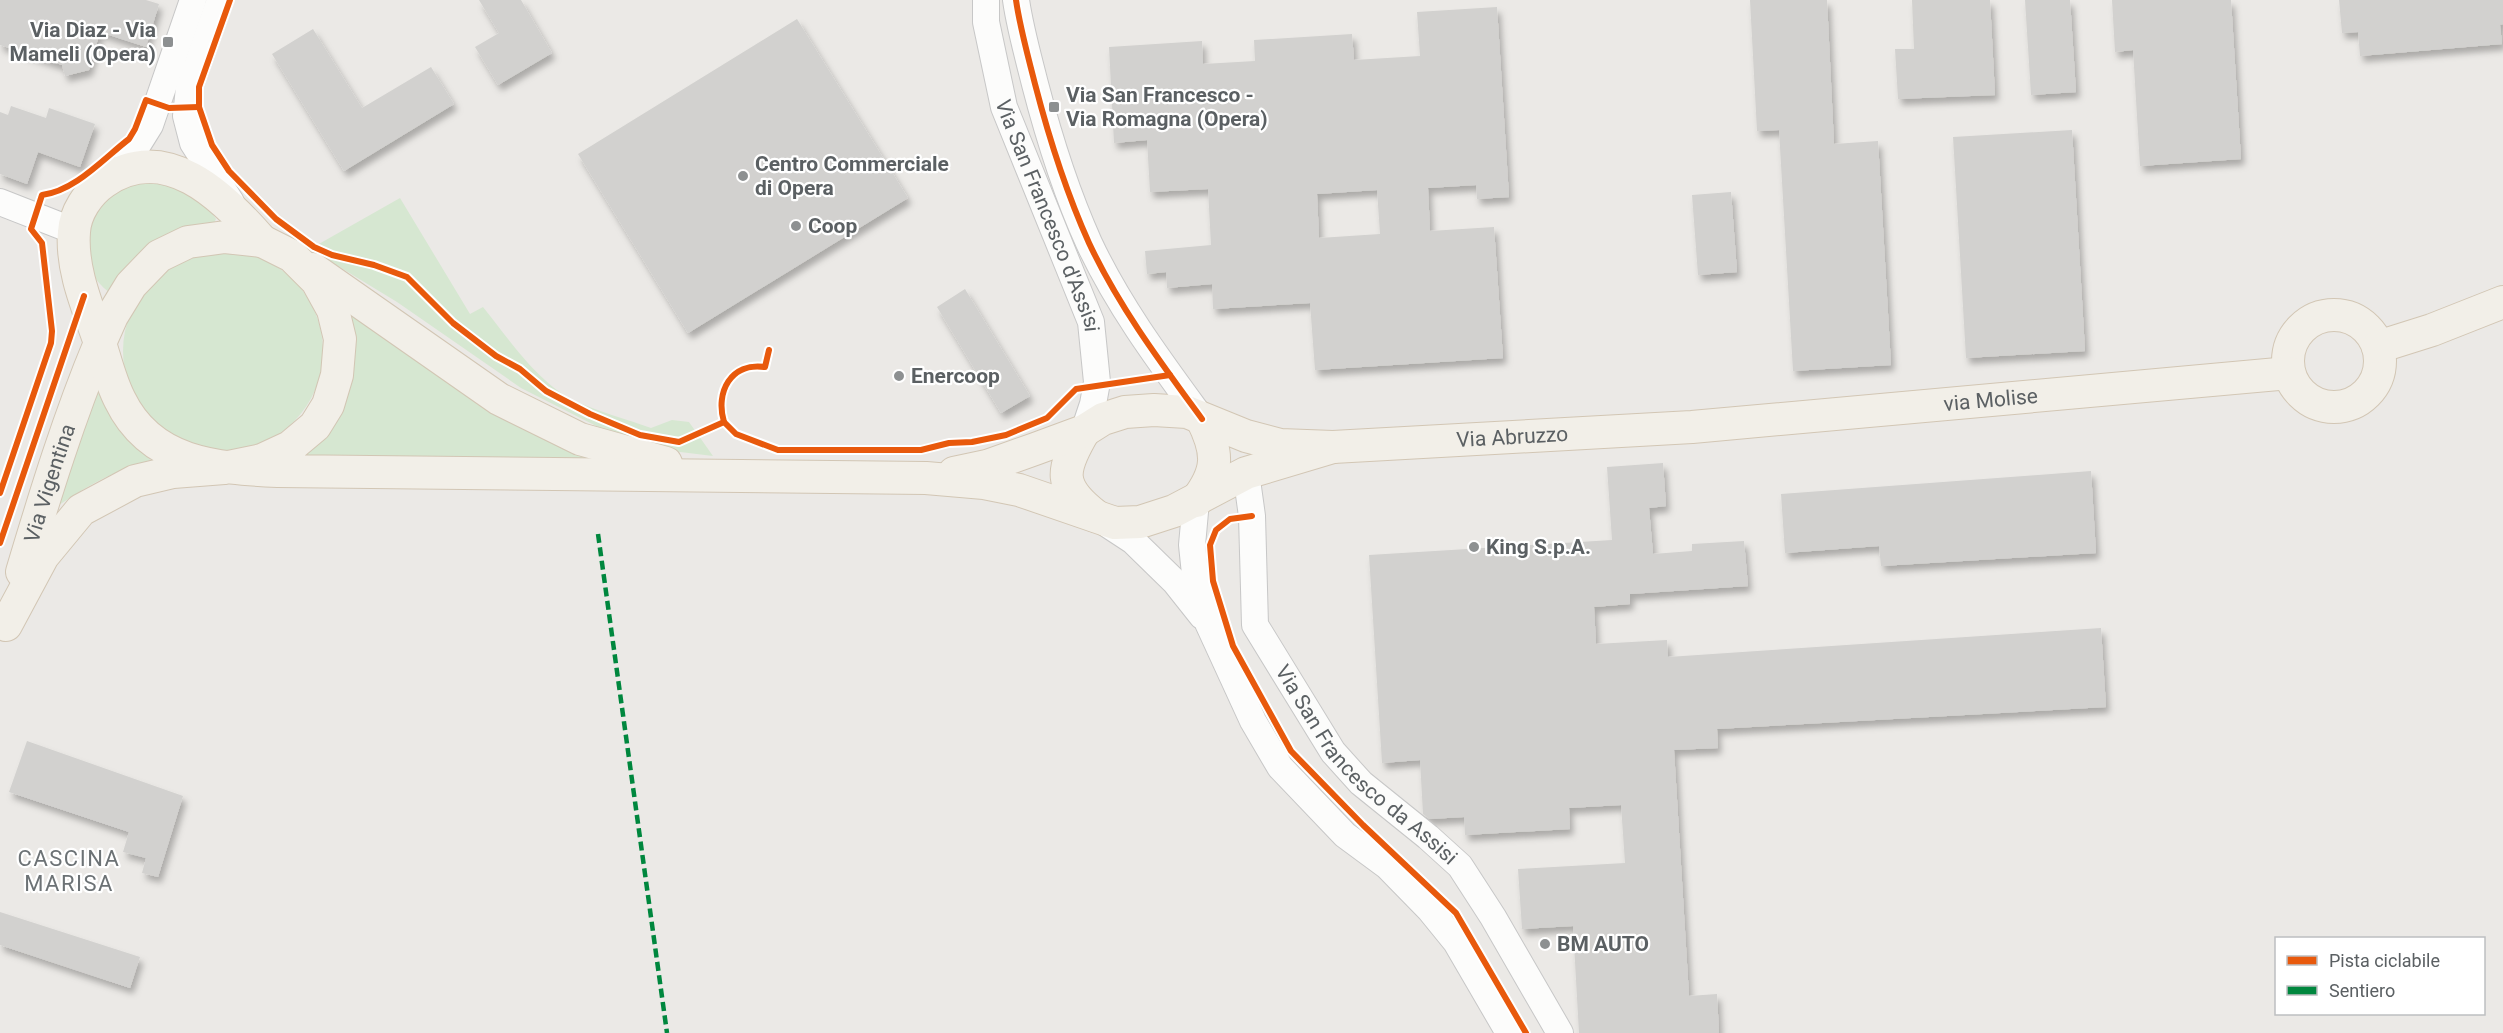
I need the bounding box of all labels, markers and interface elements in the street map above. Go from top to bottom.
place label: Via Diaz - Via Mameli (Opera) [10,18,156,66]
marker: Via Diaz - Via Mameli (Opera) [161,35,175,49]
place label: Via San Francesco - Via Romagna (Opera) [1066,83,1268,131]
street label: Via San Francesco d'Assisi [991,97,1104,333]
marker: Via San Francesco - Via Romagna (Opera) [1047,100,1061,114]
place label: Centro Commerciale di Opera [755,152,949,200]
marker: Centro Commerciale di Opera [736,169,750,183]
place label: Coop [808,214,857,238]
marker: Coop [789,219,803,233]
place label: Enercoop [911,364,1000,388]
marker: Enercoop [892,369,906,383]
street label: via Molise [1943,384,2039,416]
street label: Via Vigentina [20,421,80,545]
street label: Via Abruzzo [1456,422,1569,452]
place label: King S.p.A. [1486,535,1591,559]
marker: King S.p.A. [1467,540,1481,554]
street label: Via San Francesco da Assisi [1270,660,1462,870]
district label: CASCINA MARISA [18,846,120,896]
place label: BM AUTO [1557,932,1649,956]
marker: BM AUTO [1538,937,1552,951]
legend [2275,937,2485,1015]
text: Pista ciclabile [2329,950,2440,971]
text: Sentiero [2329,980,2395,1001]

